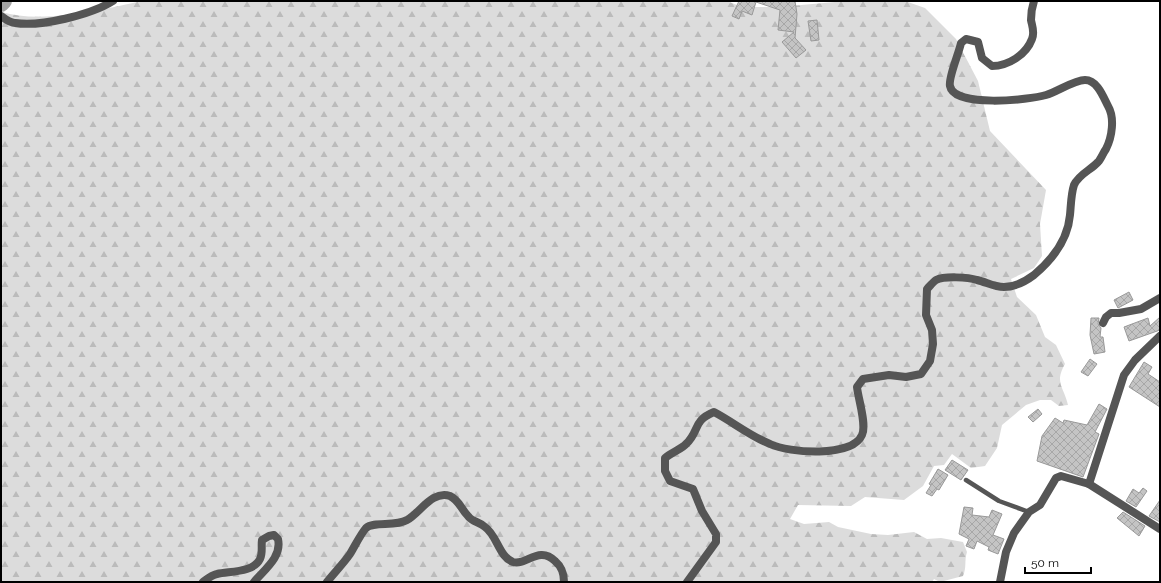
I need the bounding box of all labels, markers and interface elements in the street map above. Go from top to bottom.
scale bar [1025,549,1091,575]
text: 50 m [1031,556,1059,570]

